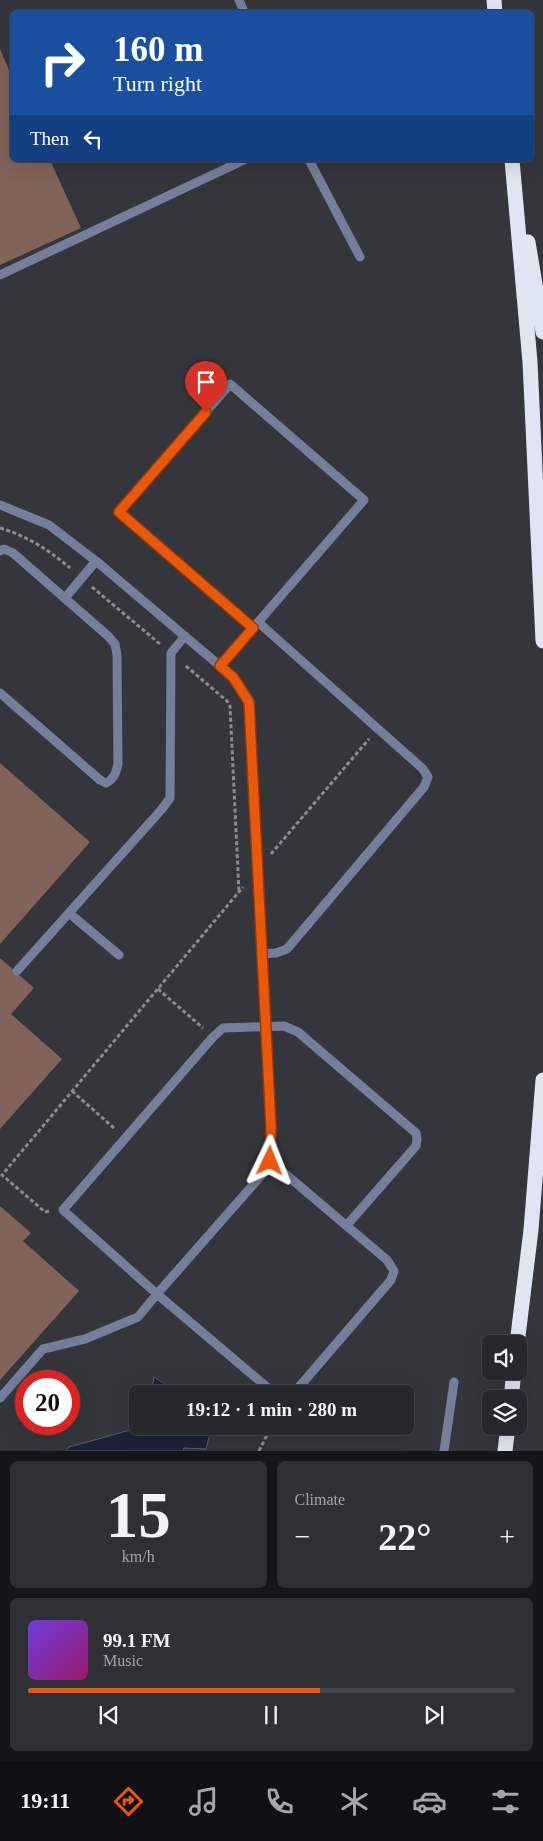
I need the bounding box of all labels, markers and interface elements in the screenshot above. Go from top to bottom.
icon: right [30,30,95,95]
text: 160 m [113,30,203,69]
text: Turn right [113,71,202,96]
icon: left [79,125,107,153]
text: Then [30,128,69,149]
pin [185,361,227,412]
icon: arrive [192,368,220,396]
position arrow [243,1134,295,1186]
map controls [482,1335,527,1435]
button: sound [482,1335,527,1380]
speed limit sign: 20 [15,1370,80,1435]
button: layers [482,1390,527,1435]
text: 19:12 · 1 min · 280 m [186,1399,357,1420]
text: 15 [106,1479,171,1551]
text: Climate [295,1491,345,1508]
text: 22° [378,1516,431,1558]
text: − [295,1521,310,1552]
text: + [499,1521,515,1552]
text: km/h [122,1548,155,1565]
text: 99.1 FM [103,1630,171,1651]
text: Music [103,1652,143,1669]
icon: previous [95,1701,123,1729]
icon: pause [257,1701,285,1729]
icon: next [420,1701,448,1729]
icon: directions [111,1784,146,1819]
icon: music [186,1784,221,1819]
icon: phone [262,1784,297,1819]
icon: climate [337,1784,372,1819]
icon: car [412,1784,447,1819]
icon: filters [488,1784,523,1819]
text: 19:11 [20,1788,70,1813]

